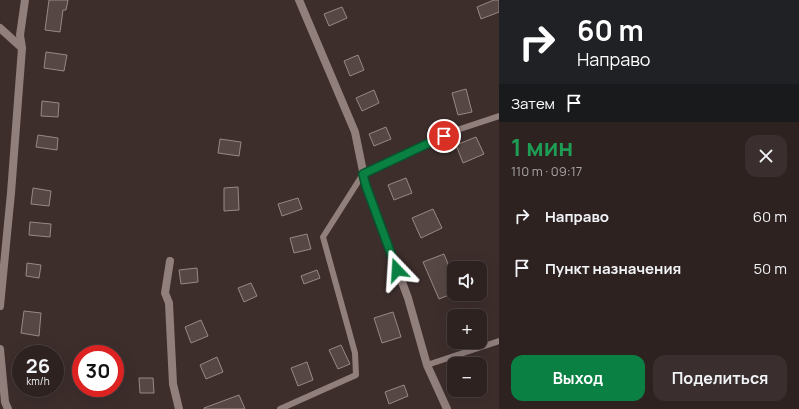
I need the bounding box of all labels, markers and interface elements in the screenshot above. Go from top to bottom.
text: 60 m [577,11,644,49]
icon: right [511,16,563,68]
text: Направо [577,47,651,71]
icon: arrive [563,92,585,114]
text: Затем [511,93,555,114]
pin [427,119,461,153]
icon: arrive [433,125,455,147]
text: 1 мин [511,130,573,163]
button: close [745,135,787,177]
text: 110 m · 09:17 [511,162,582,180]
icon: right [511,205,533,227]
text: Направо [545,206,609,227]
text: 60 m [753,206,787,227]
position arrow [376,249,418,291]
icon: arrive [511,257,533,279]
text: Пункт назначения [545,258,681,279]
text: 50 m [753,258,787,279]
map controls [447,261,487,397]
button: sound [447,261,487,301]
button: + [447,309,487,349]
speed limit sign: 30 [72,345,124,397]
text: 26 [26,352,50,379]
button: Выход [511,355,645,401]
button: Поделиться [653,355,787,401]
button: − [447,357,487,397]
text: km/h [26,374,50,388]

